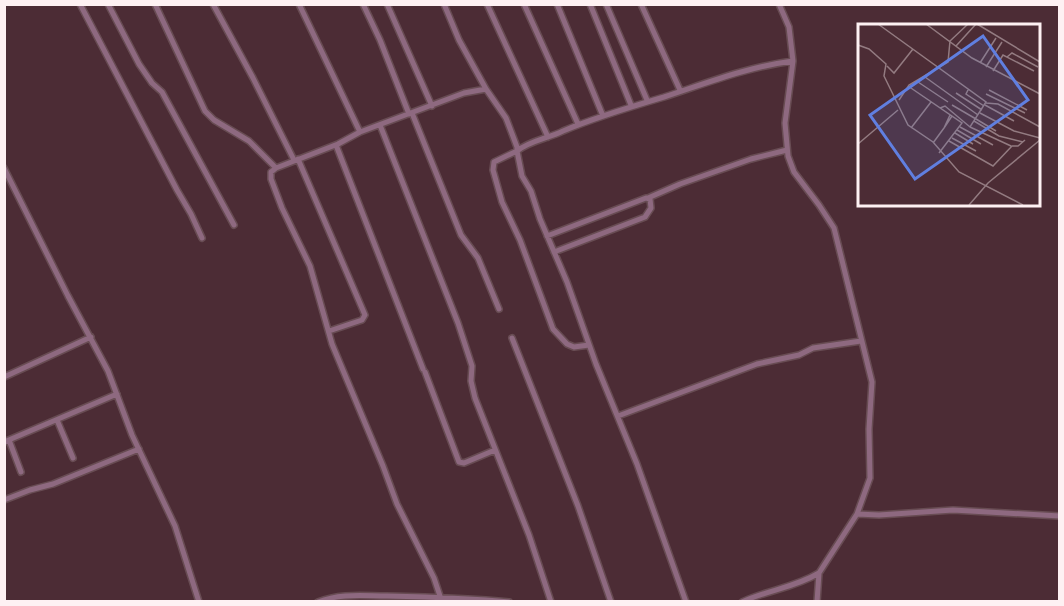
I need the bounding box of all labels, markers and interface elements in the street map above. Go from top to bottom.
inset map [858,24,1040,206]

